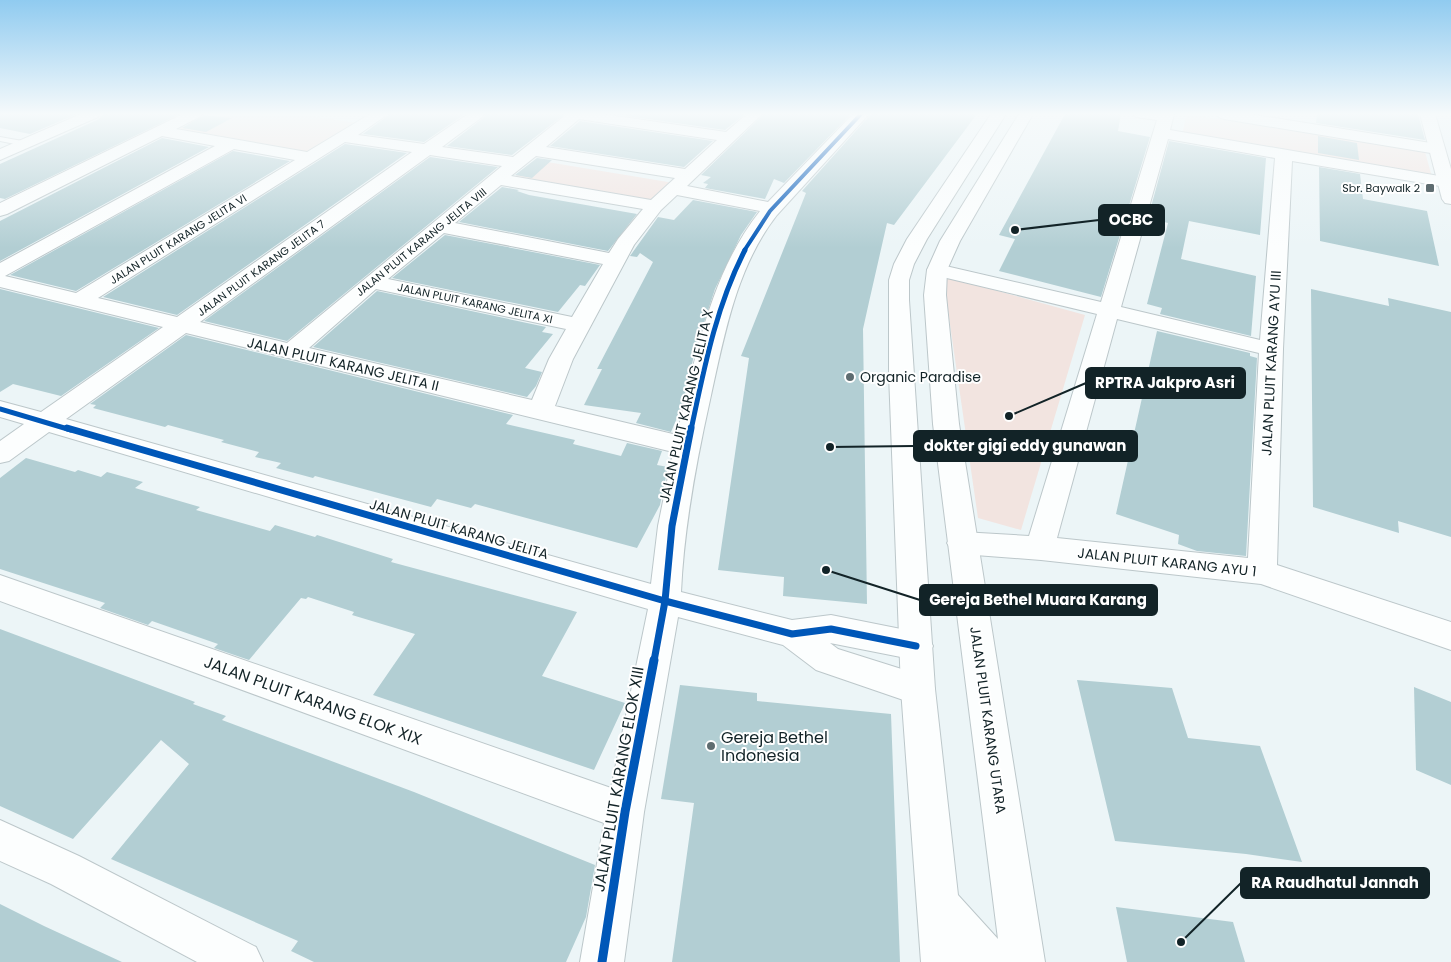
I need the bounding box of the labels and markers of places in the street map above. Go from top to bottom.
place label: Sbr. Baywalk 2 [1342,180,1420,196]
marker: Sbr. Baywalk 2 [1424,182,1436,194]
callout: OCBC [1099,205,1164,235]
place label: Organic Paradise [860,367,981,387]
callout: RPTRA Jakpro Asri [1086,368,1245,398]
marker: Organic Paradise [844,371,856,383]
callout: dokter gigi eddy gunawan [914,431,1137,461]
callout: Gereja Bethel Muara Karang [920,585,1157,615]
place label: Gereja Bethel Indonesia [721,726,828,767]
marker: Gereja Bethel Indonesia [705,740,717,752]
callout: RA Raudhatul Jannah [1241,868,1429,898]

